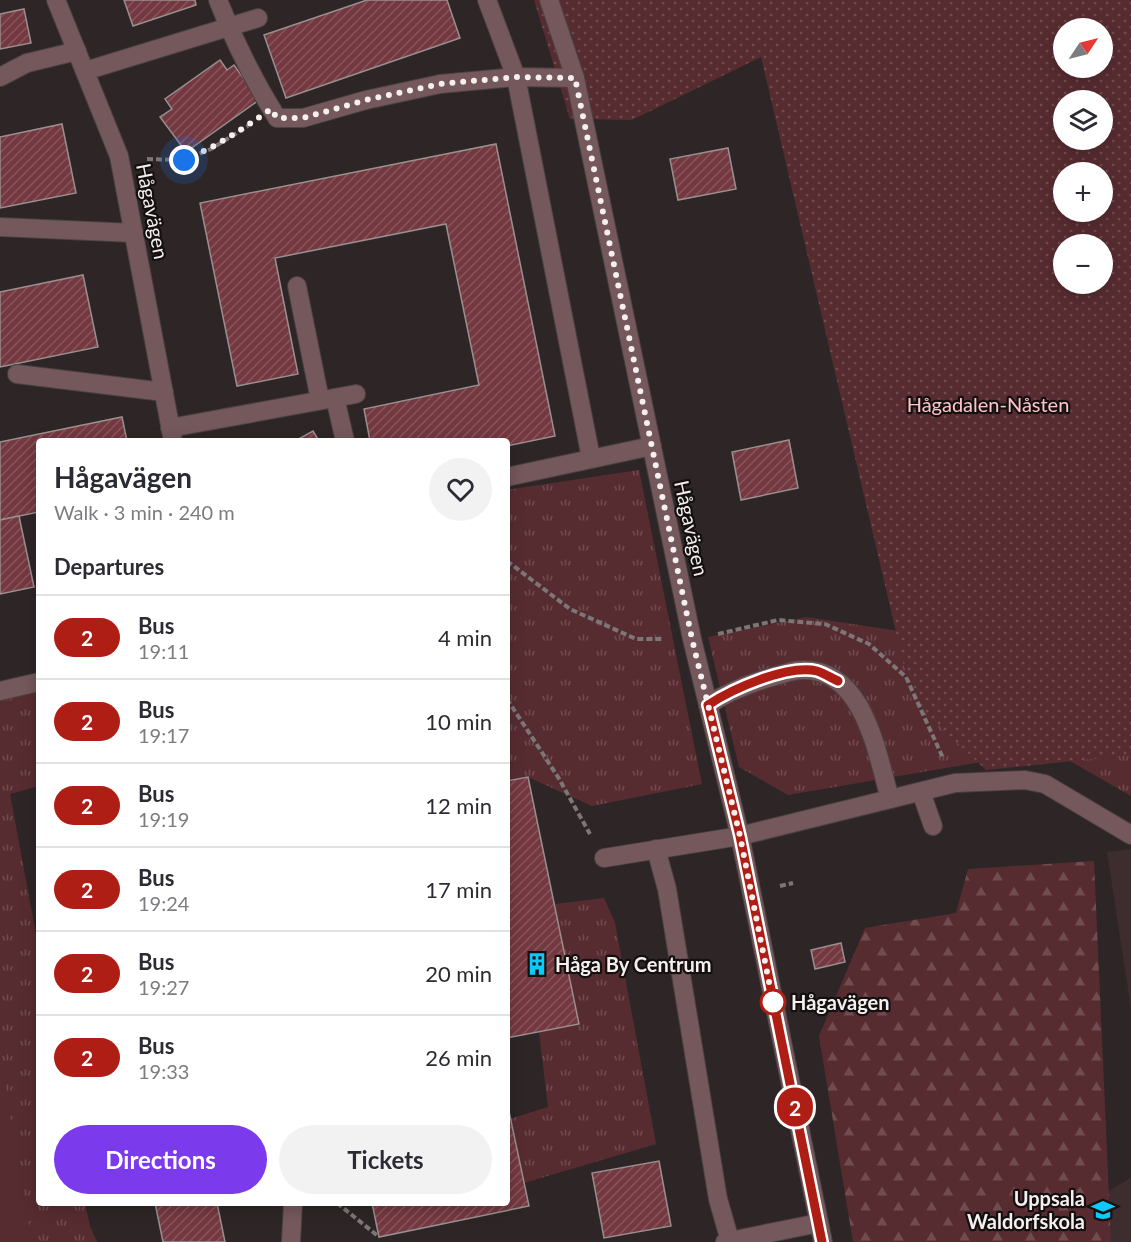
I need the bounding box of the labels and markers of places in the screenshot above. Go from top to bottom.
building icon: Håga By Centrum [524,951,550,977]
place label: Håga By Centrum [555,952,712,976]
marker: Hågavägen [760,989,786,1015]
place label: Hågavägen [791,990,890,1014]
place label: Uppsala Waldorfskola [967,1186,1085,1233]
school or university icon: Uppsala Waldorfskola [1090,1197,1116,1223]

